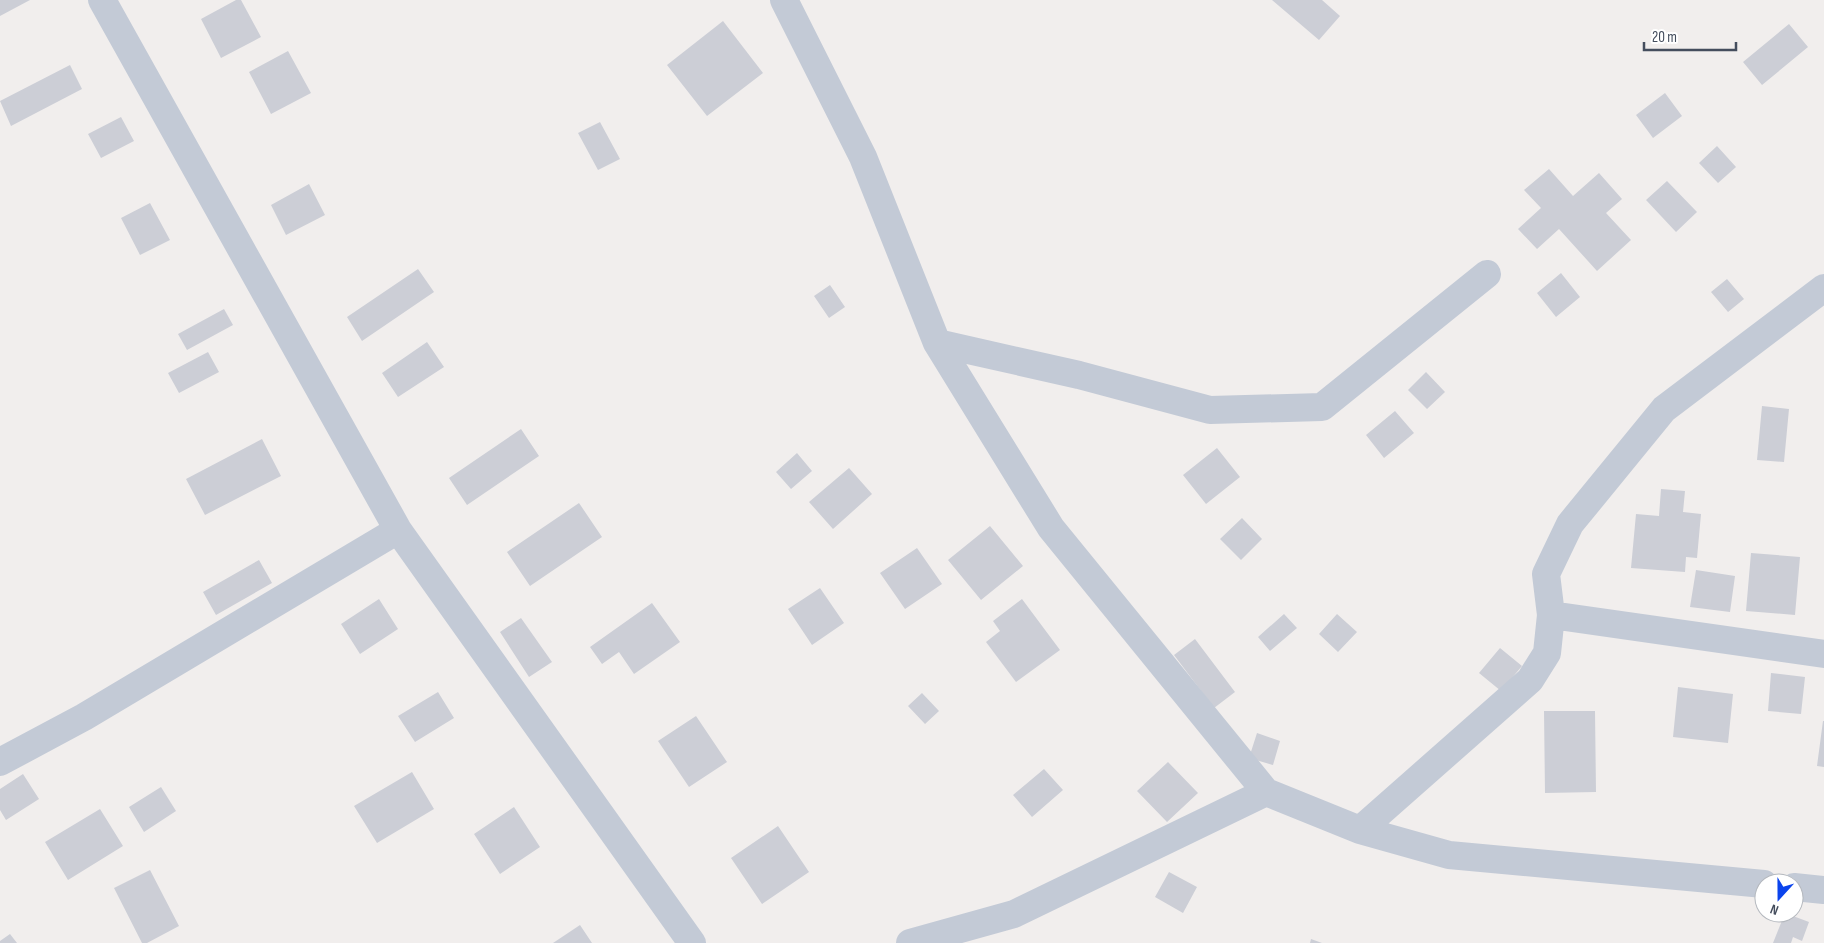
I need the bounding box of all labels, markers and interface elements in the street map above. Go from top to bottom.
scale bar [1644,20,1736,52]
text: 20 m [1652,28,1677,47]
north arrow [1754,873,1804,923]
text: N [1768,900,1781,919]

